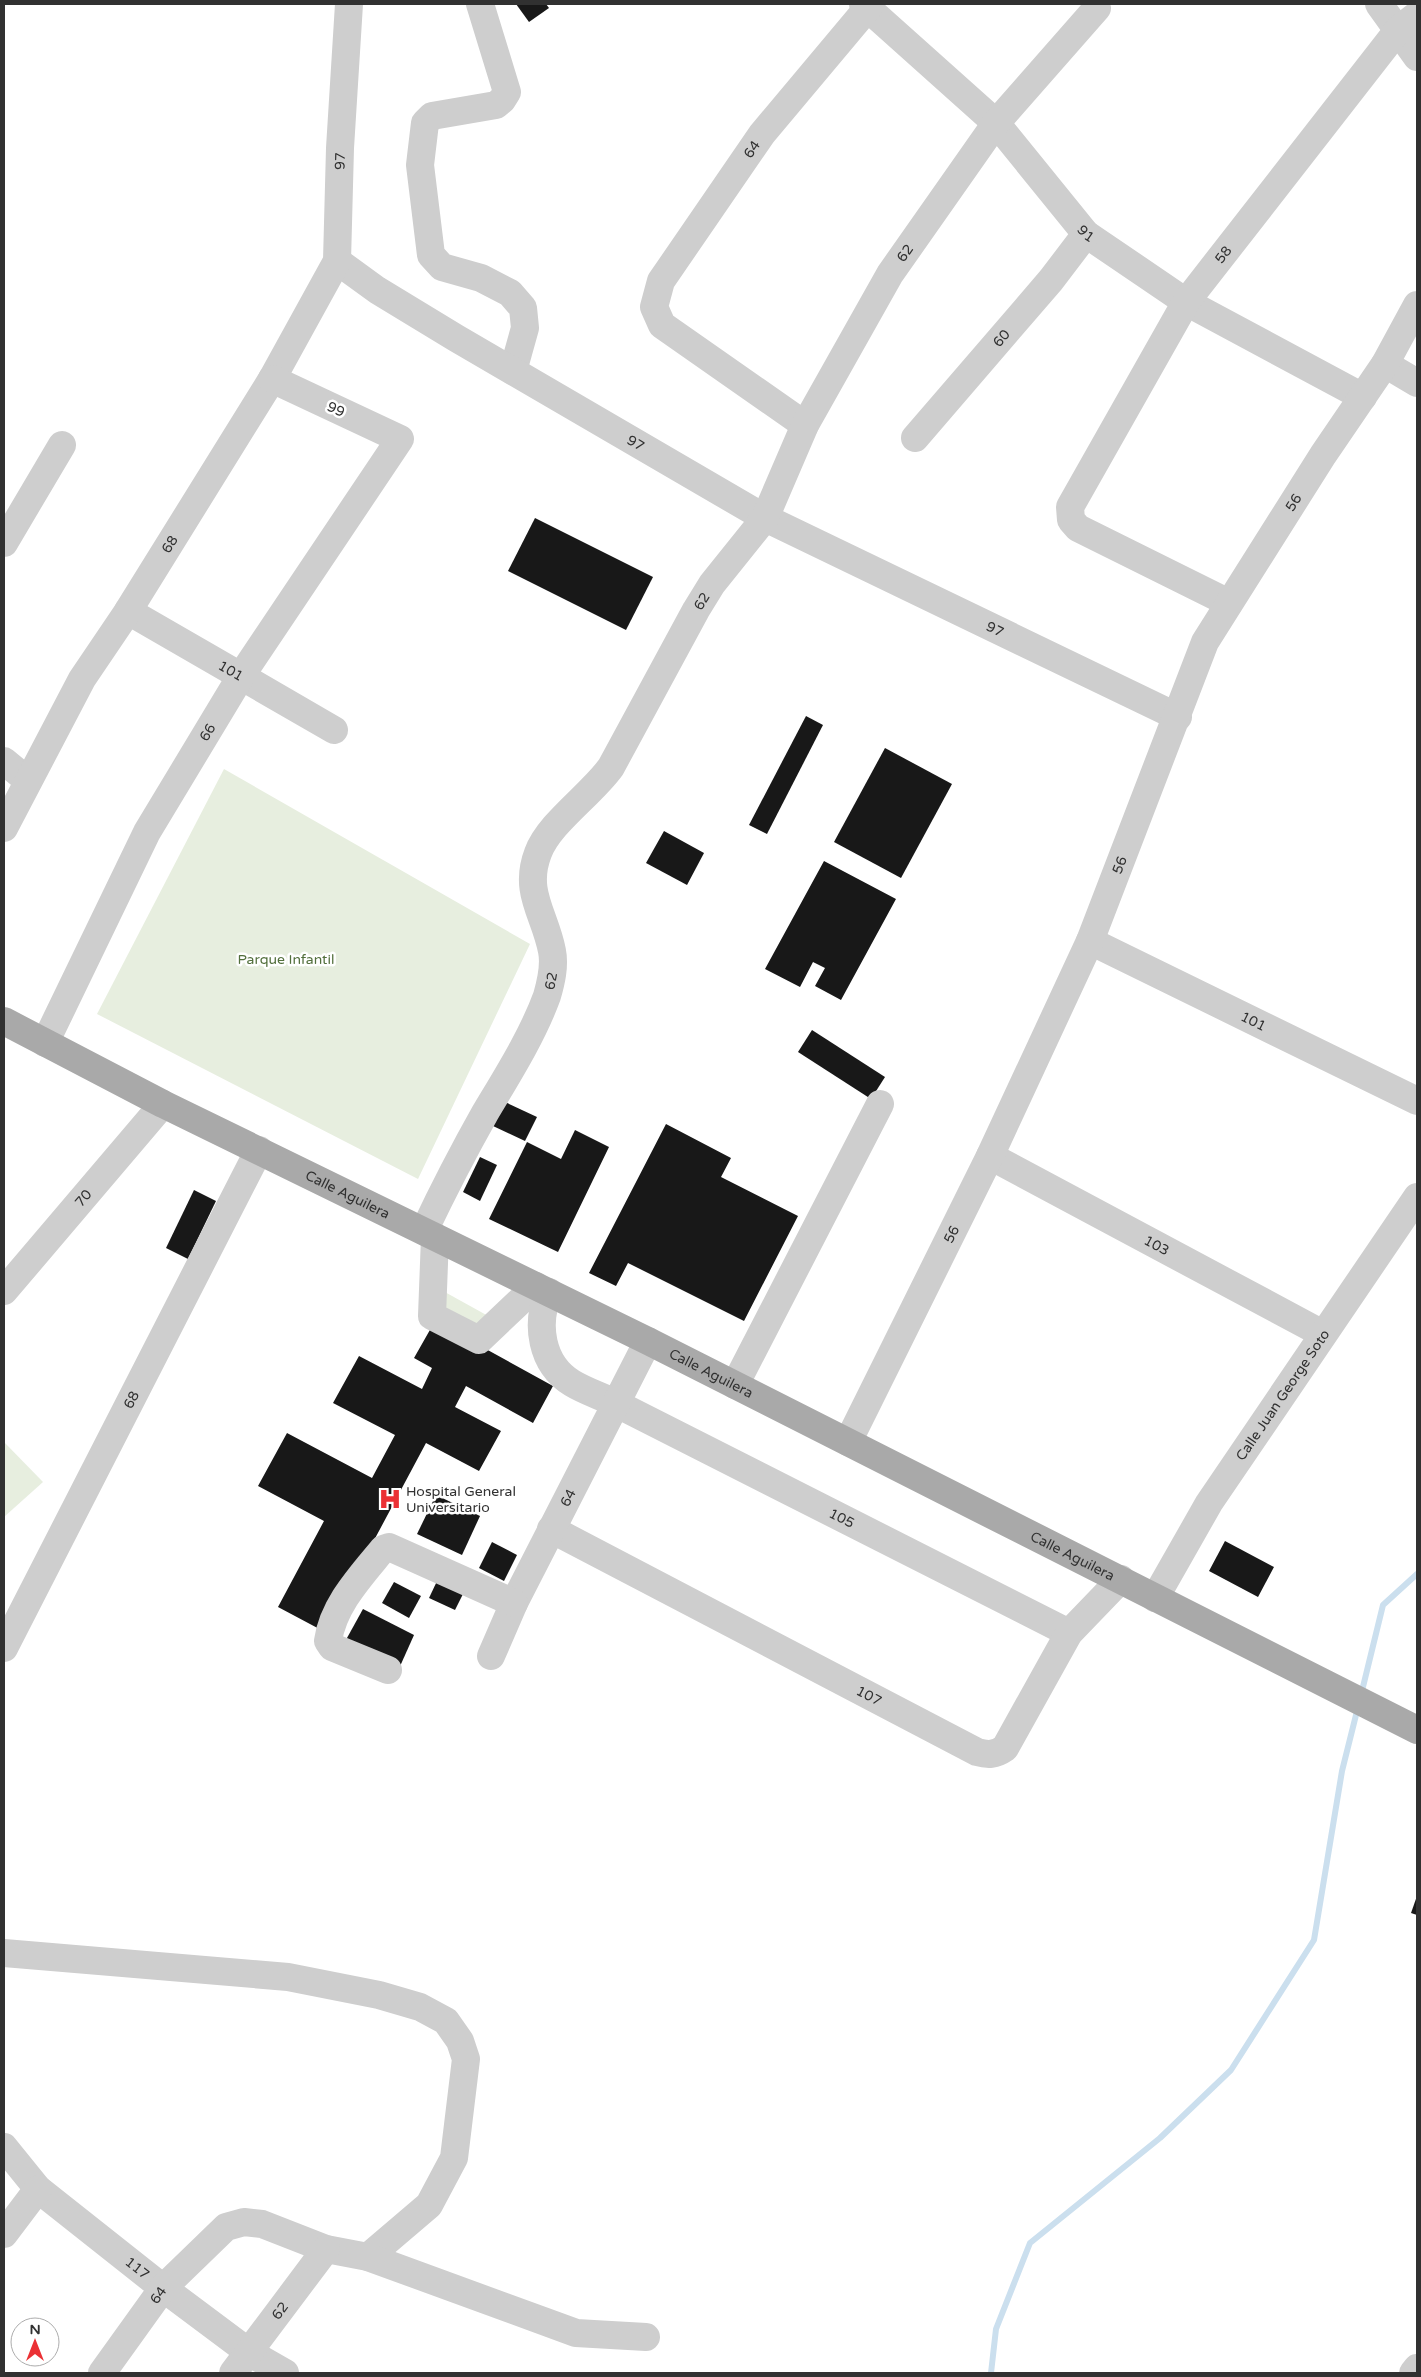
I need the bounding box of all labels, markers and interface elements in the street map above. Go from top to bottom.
street label: 64 [740,137,764,162]
street label: 97 [331,152,349,170]
street label: 91 [1073,222,1097,246]
street label: 62 [893,241,917,265]
street label: 58 [1211,243,1236,267]
street label: 60 [989,326,1014,350]
street label: 99 [324,398,347,421]
street label: 97 [624,431,647,455]
street label: 56 [1282,490,1306,515]
street label: 68 [158,532,182,556]
street label: 62 [690,589,714,613]
street label: 97 [983,618,1007,641]
street label: 101 [215,657,246,685]
street label: 66 [196,720,220,744]
street label: 56 [1109,854,1131,876]
park label: Parque Infantil [238,951,334,968]
street label: 62 [541,971,561,992]
street label: 101 [1238,1008,1269,1035]
street label: Calle Aguilera [302,1167,393,1223]
street label: 70 [71,1186,96,1211]
street label: 56 [940,1223,963,1246]
street label: 103 [1141,1232,1172,1259]
street label: Calle Juan George Soto [1232,1326,1333,1464]
street label: Calle Aguilera [666,1345,756,1402]
street label: 68 [120,1388,143,1412]
place label: Hospital General Universitario [406,1483,516,1516]
hospital icon: Hospital General Universitario [377,1486,403,1512]
street label: 64 [557,1486,580,1510]
street label: 105 [826,1505,857,1532]
street label: Calle Aguilera [1027,1528,1117,1585]
street label: 107 [853,1682,884,1710]
street label: 117 [122,2253,153,2283]
street label: 64 [146,2283,171,2307]
street label: 62 [268,2299,292,2323]
north arrow [10,2317,60,2367]
text: N [29,2321,41,2338]

